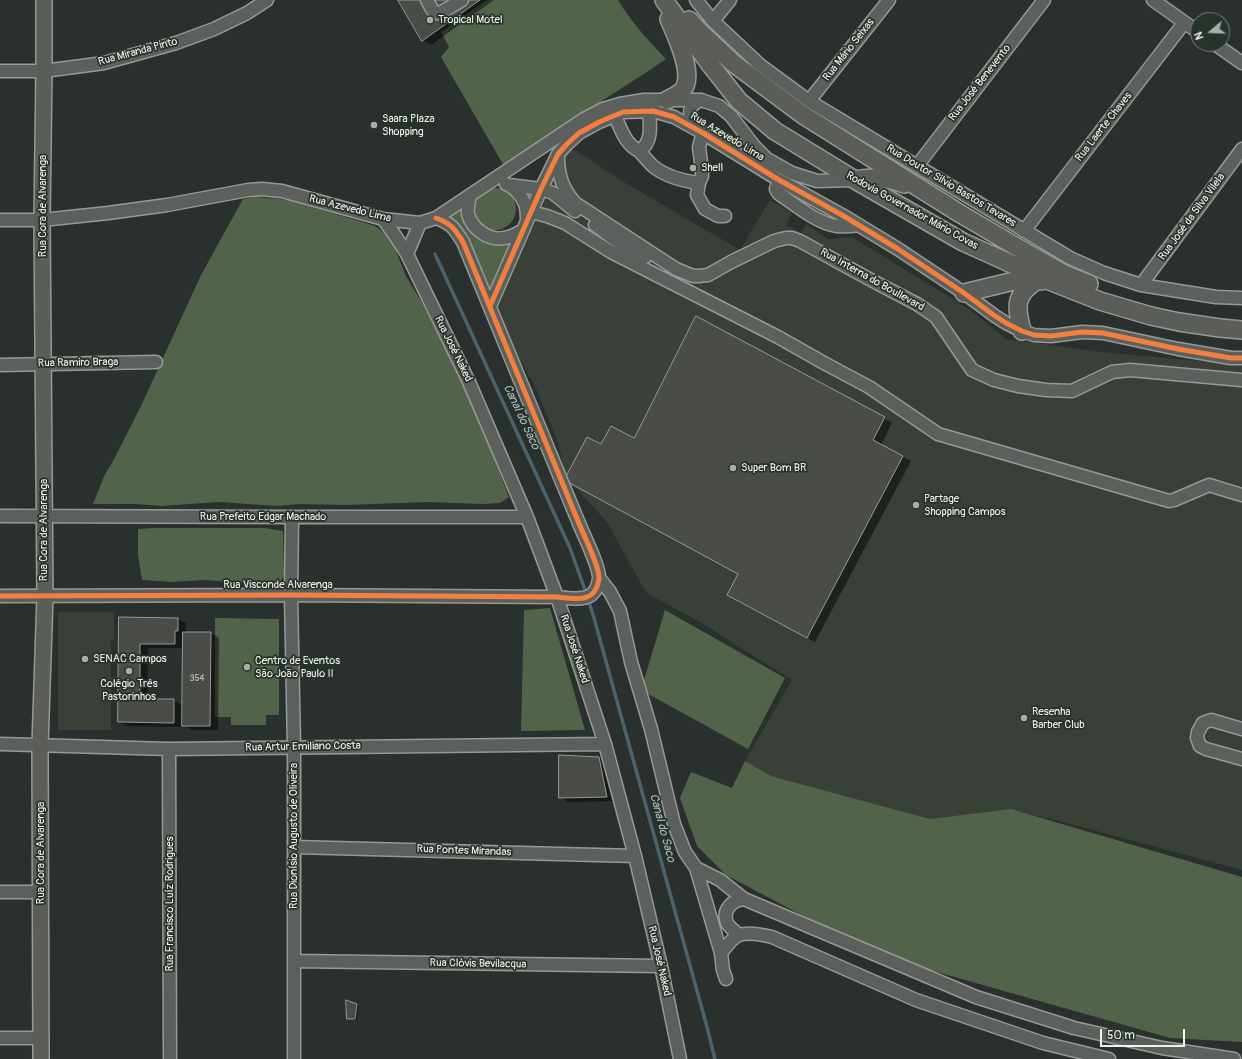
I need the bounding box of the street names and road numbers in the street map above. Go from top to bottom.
street label: Rua Mário Seixas [820,16,878,84]
street label: Rua Miranda Pinto [97,35,179,69]
street label: Rua José Benevento [946,42,1014,124]
street label: Rua Laerte Chaves [1073,90,1135,164]
street label: Rua Azevedo Lima [688,110,766,164]
street label: Rua Doutor Silvio Bastos Tavares [884,142,1018,230]
street label: Rua Cora de Alvarenga [36,155,50,257]
street label: Rodovia Governador Mário Covas [844,169,980,253]
street label: Rua José da Silva Vilela [1156,171,1228,263]
street label: Rua Azevedo Lima [308,192,392,226]
street label: Rua Interna do Boullevard [818,246,926,314]
street label: Rua José Naked [431,314,475,384]
street label: Rua Ramiro Braga [38,356,118,370]
street label: Rua Cora de Alvarenga [37,479,51,581]
street label: Rua Prefeito Edgar Machado [200,510,326,524]
street label: Rua Visconde Alvarenga [223,578,333,592]
street label: Rua José Naked [557,613,591,685]
street label: Rua Artur Emiliano Costa [245,739,361,755]
street label: Rua Dionísio Augusto de Oliveira [287,763,301,909]
street label: Rua Cora de Alvarenga [34,802,48,904]
street label: Rua Francisco Luíz Rodrigues [163,836,177,972]
street label: Rua Pontes Mirandas [416,843,512,859]
street label: Rua José Naked [645,925,673,997]
street label: Rua Clóvis Bevilacqua [430,957,526,971]

